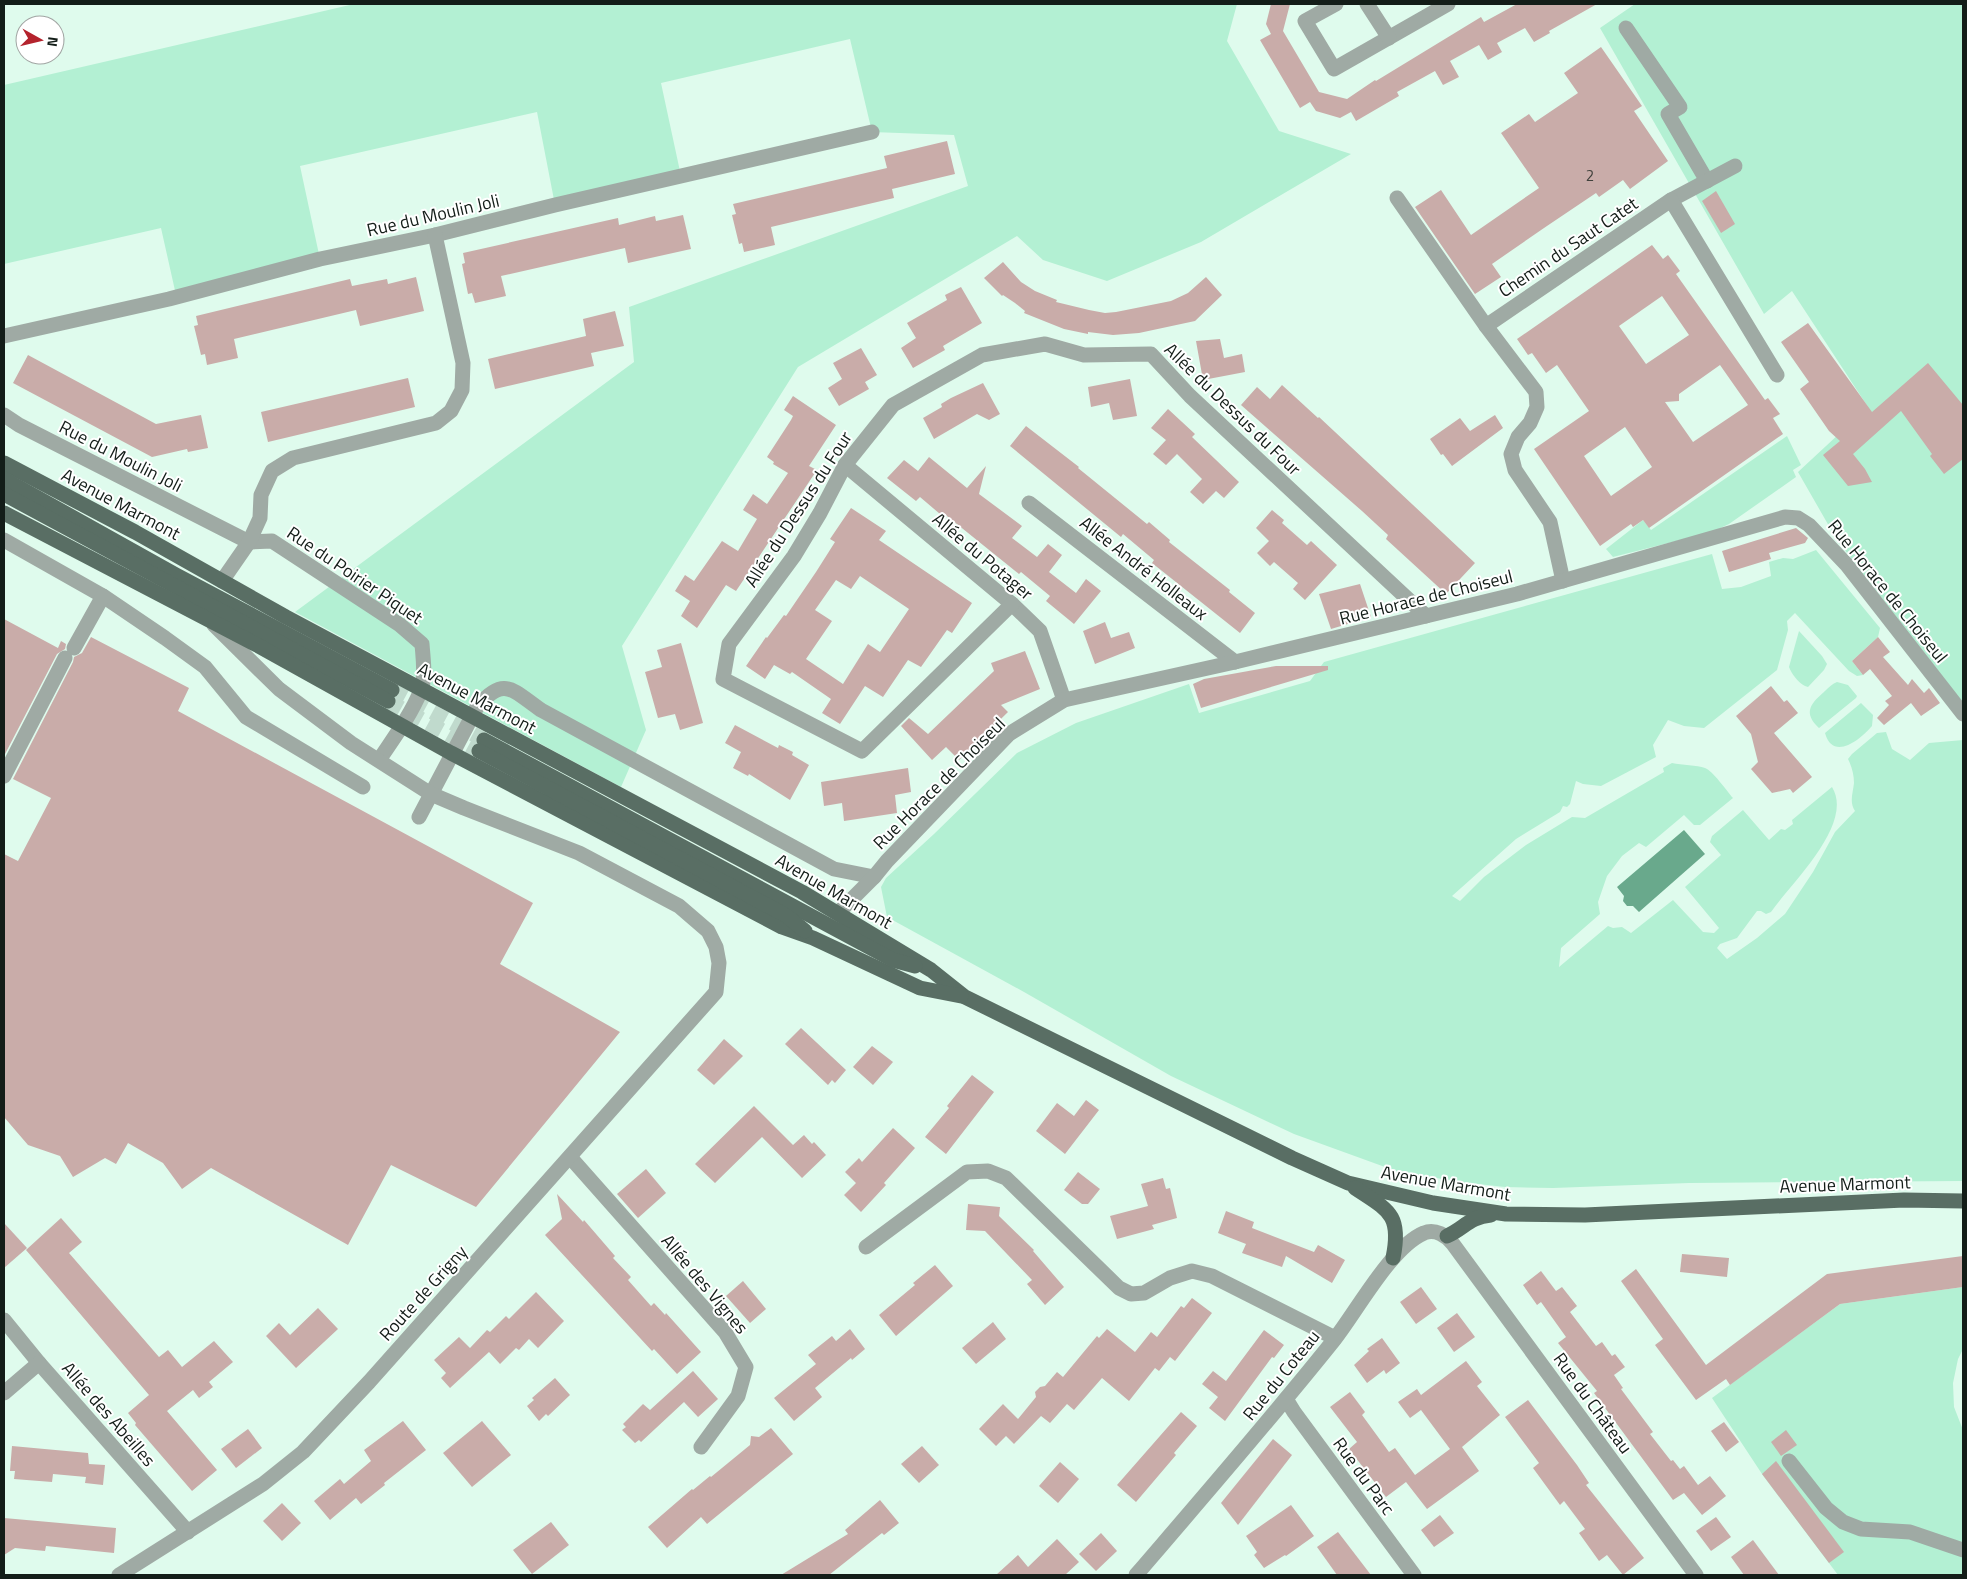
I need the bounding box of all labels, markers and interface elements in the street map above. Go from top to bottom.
north arrow [15,15,65,65]
text: N [42,36,64,48]
house number: 2 [1586,164,1594,187]
street label: Rue du Moulin Joli [364,187,502,243]
street label: Chemin du Saut Catet [1493,190,1644,304]
street label: Allée du Dessus du Four [1159,336,1307,482]
street label: Rue du Moulin Joli [55,413,187,499]
street label: Allée du Dessus du Four [737,426,859,592]
street label: Avenue Marmont [57,461,186,547]
street label: Allée du Potager [927,506,1039,606]
street label: Allée André Holleaux [1074,509,1214,627]
street label: Rue Horace de Choiseul [1822,513,1954,669]
street label: Rue du Poirier Piquet [281,519,429,631]
street label: Rue Horace de Choiseul [1336,562,1516,632]
street label: Avenue Marmont [413,655,542,741]
street label: Rue Horace de Choiseul [867,711,1011,855]
street label: Avenue Marmont [770,847,898,936]
street label: Avenue Marmont [1379,1158,1514,1208]
street label: Avenue Marmont [1779,1168,1912,1200]
street label: Allée des Vignes [655,1228,755,1340]
street label: Route de Grigny [373,1239,474,1347]
street label: Rue du Coteau [1236,1324,1326,1426]
street label: Rue du Château [1547,1347,1639,1459]
street label: Allée des Abeilles [56,1356,162,1472]
street label: Rue du Parc [1327,1432,1402,1521]

